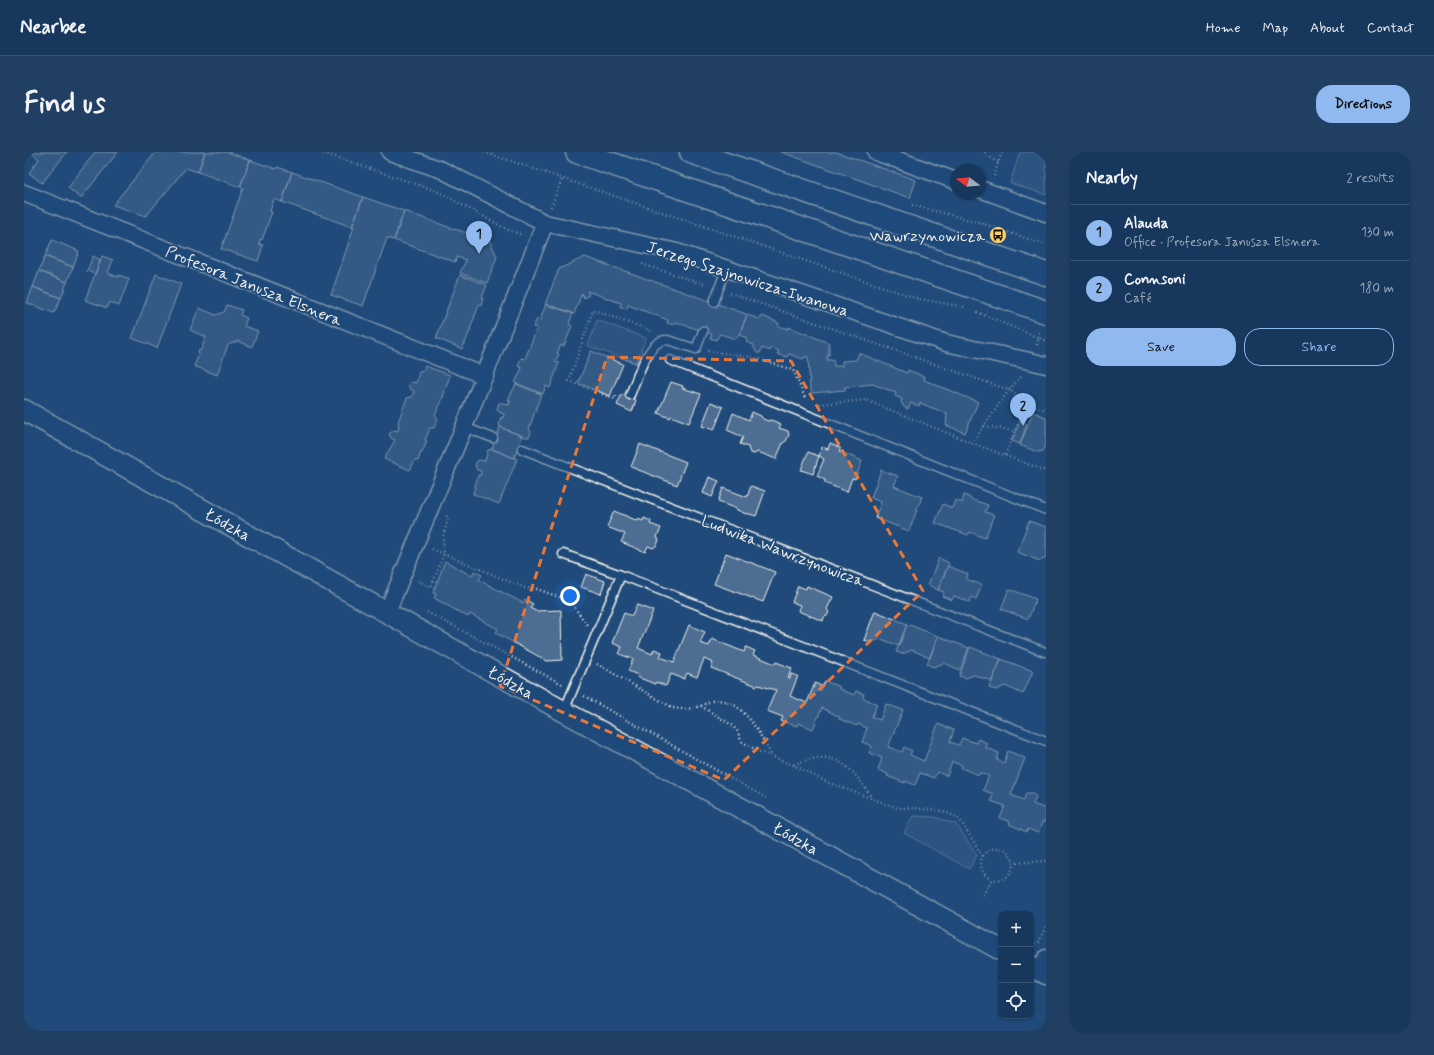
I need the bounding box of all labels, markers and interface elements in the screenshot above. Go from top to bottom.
text: Nearbee [20,15,86,40]
text: Home [1206,19,1240,37]
text: Map [1262,19,1288,37]
text: About [1310,19,1345,37]
text: Contact [1367,19,1414,37]
button: Directions [1316,85,1410,123]
text: Find us [24,86,105,123]
north arrow [950,164,986,200]
text: Nearby [1086,167,1138,189]
text: 2 results [1347,170,1394,187]
text: Alauda [1124,214,1168,234]
pin: 1 [466,221,492,254]
text: 1 [1096,224,1102,241]
text: 130 m [1361,224,1394,241]
bus stop icon: Wawrzynowicza [988,225,1008,245]
place label: Wawrzynowicza [870,226,985,247]
text: Office · Profesora Janusza Elsnera [1124,234,1319,251]
street label: Jerzego Szajnowicza-Iwanowa [644,237,851,322]
street label: Profesora Janusza Elsnera [162,241,345,332]
text: Connsoni [1124,270,1185,290]
text: 2 [1096,280,1102,297]
text: 180 m [1359,280,1394,297]
text: Café [1124,290,1151,307]
button: Save [1086,328,1236,366]
button: Share [1244,328,1394,366]
pin: 2 [1010,393,1036,426]
street label: Łódzka [201,504,254,546]
street label: Ludwika Wawrzynowicza [698,511,867,592]
your location [560,586,580,606]
street label: Łódzka [484,662,537,704]
street label: Łódzka [769,818,822,860]
map controls [998,911,1034,1019]
button: + [998,911,1034,947]
button: − [998,947,1034,983]
button: locate [998,983,1034,1019]

